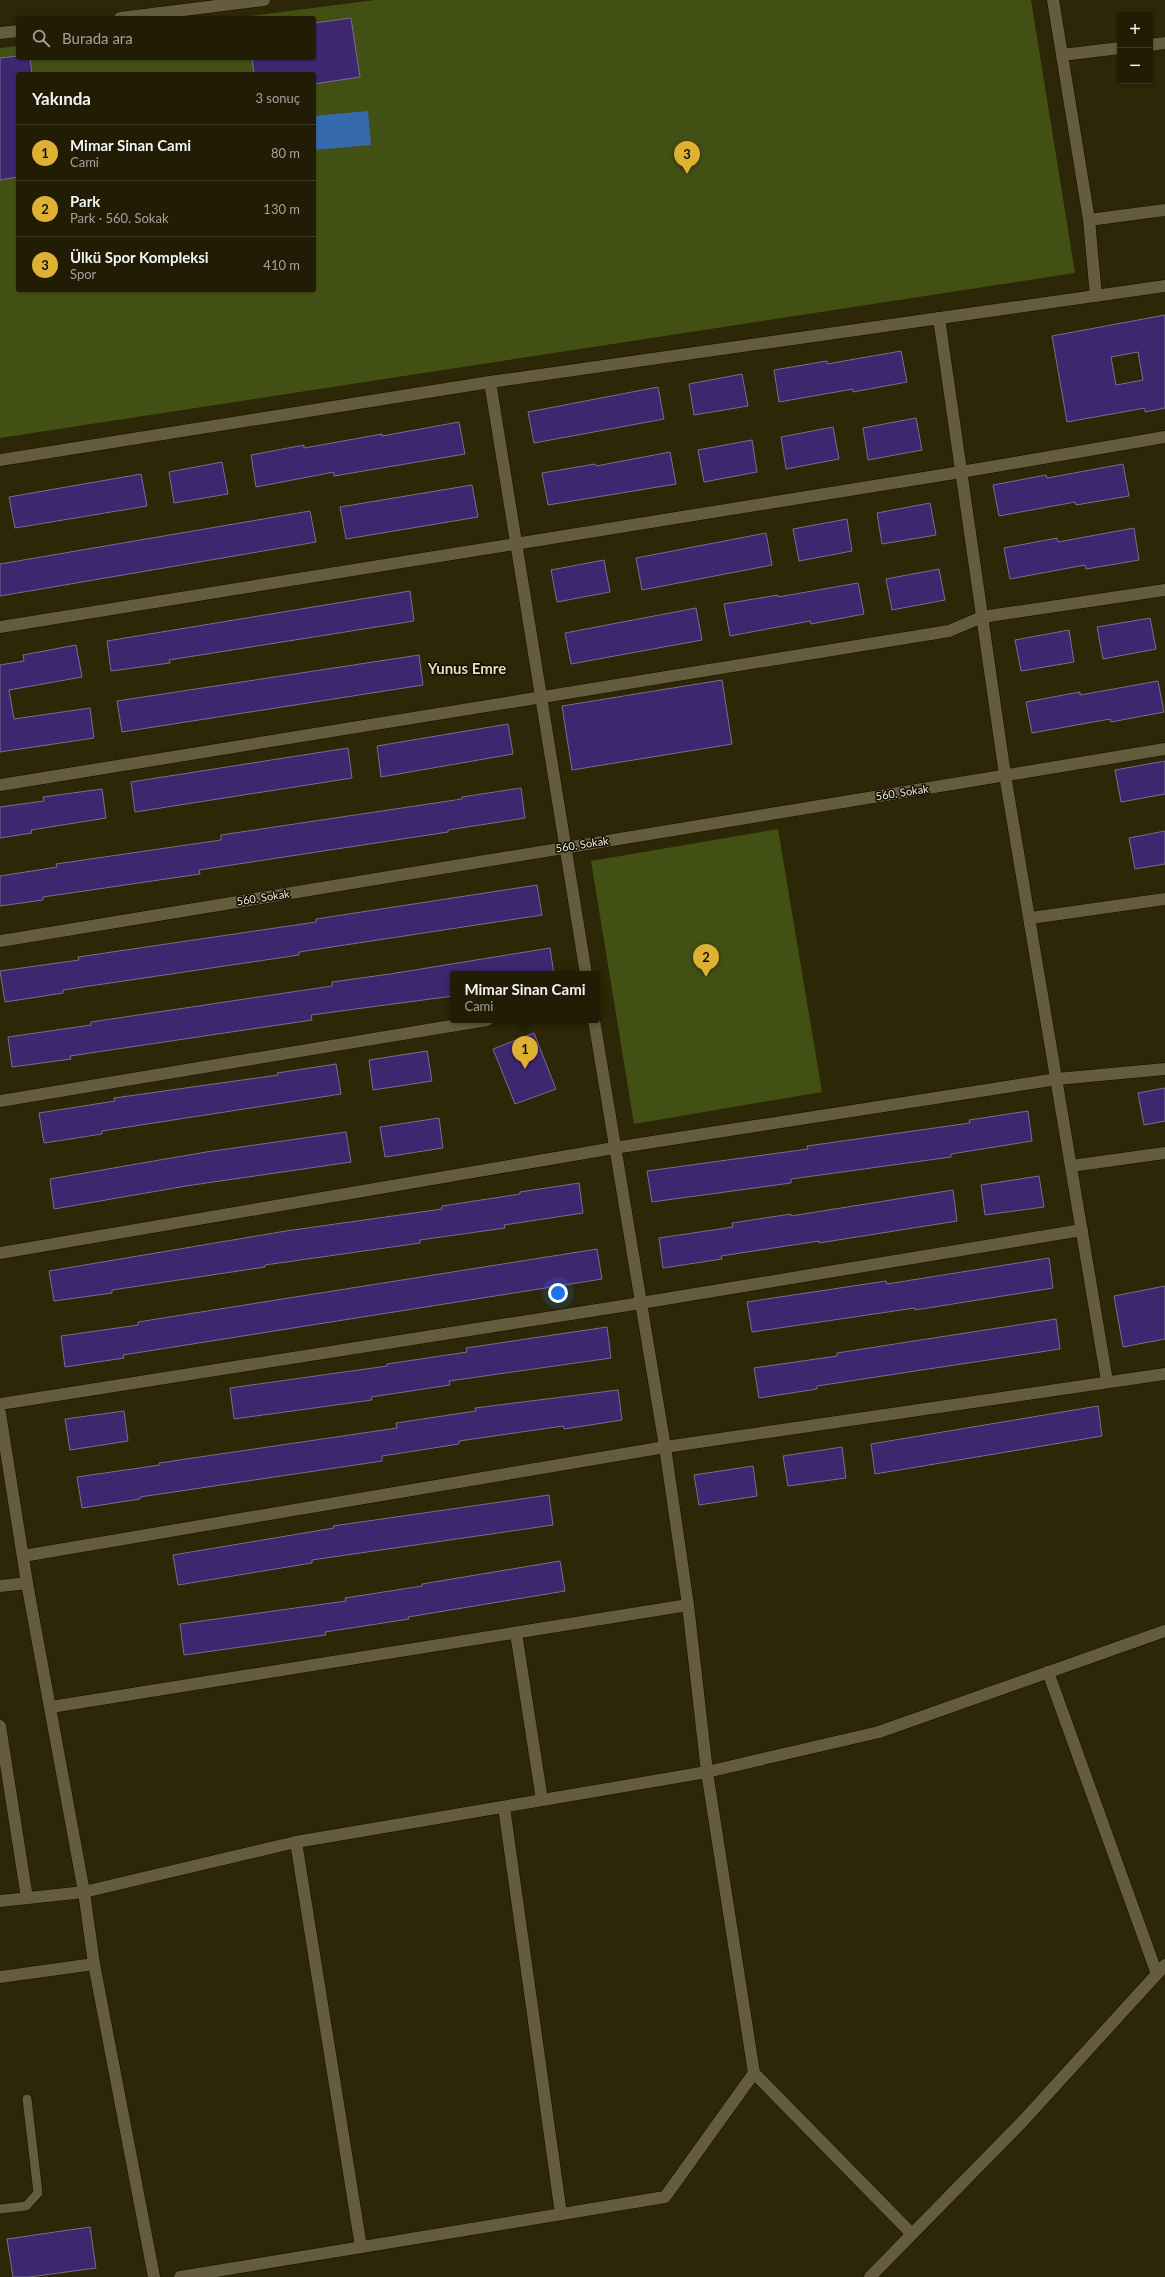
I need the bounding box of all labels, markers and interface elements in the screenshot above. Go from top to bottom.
map controls [1117,12,1153,84]
button: + [1117,12,1153,48]
search box [16,16,316,60]
icon: search [30,27,52,49]
text: Burada ara [62,29,133,47]
button: − [1117,48,1153,84]
text: Yakında [32,88,91,109]
text: 3 sonuç [255,90,300,106]
text: Mimar Sinan Cami [70,136,191,154]
pin: 3 [674,141,700,174]
text: 1 [41,145,49,161]
text: 80 m [271,145,300,161]
text: Cami [70,154,99,170]
text: Park [70,192,100,210]
text: 2 [41,201,49,217]
text: 130 m [263,201,300,217]
text: Park · 560. Sokak [70,210,169,226]
text: Ülkü Spor Kompleksi [70,248,209,266]
text: 3 [41,257,49,273]
text: 410 m [263,257,300,273]
text: Spor [70,266,96,282]
district label: Yunus Emre [427,659,506,677]
street label: 560. Sokak [875,781,930,803]
street label: 560. Sokak [555,833,610,855]
street label: 560. Sokak [236,886,291,908]
pin: 2 [693,944,719,977]
popup [450,971,600,1023]
text: Mimar Sinan Cami [464,980,586,998]
text: Cami [464,998,493,1014]
pin: 1 [512,1036,538,1069]
your location [548,1283,568,1303]

